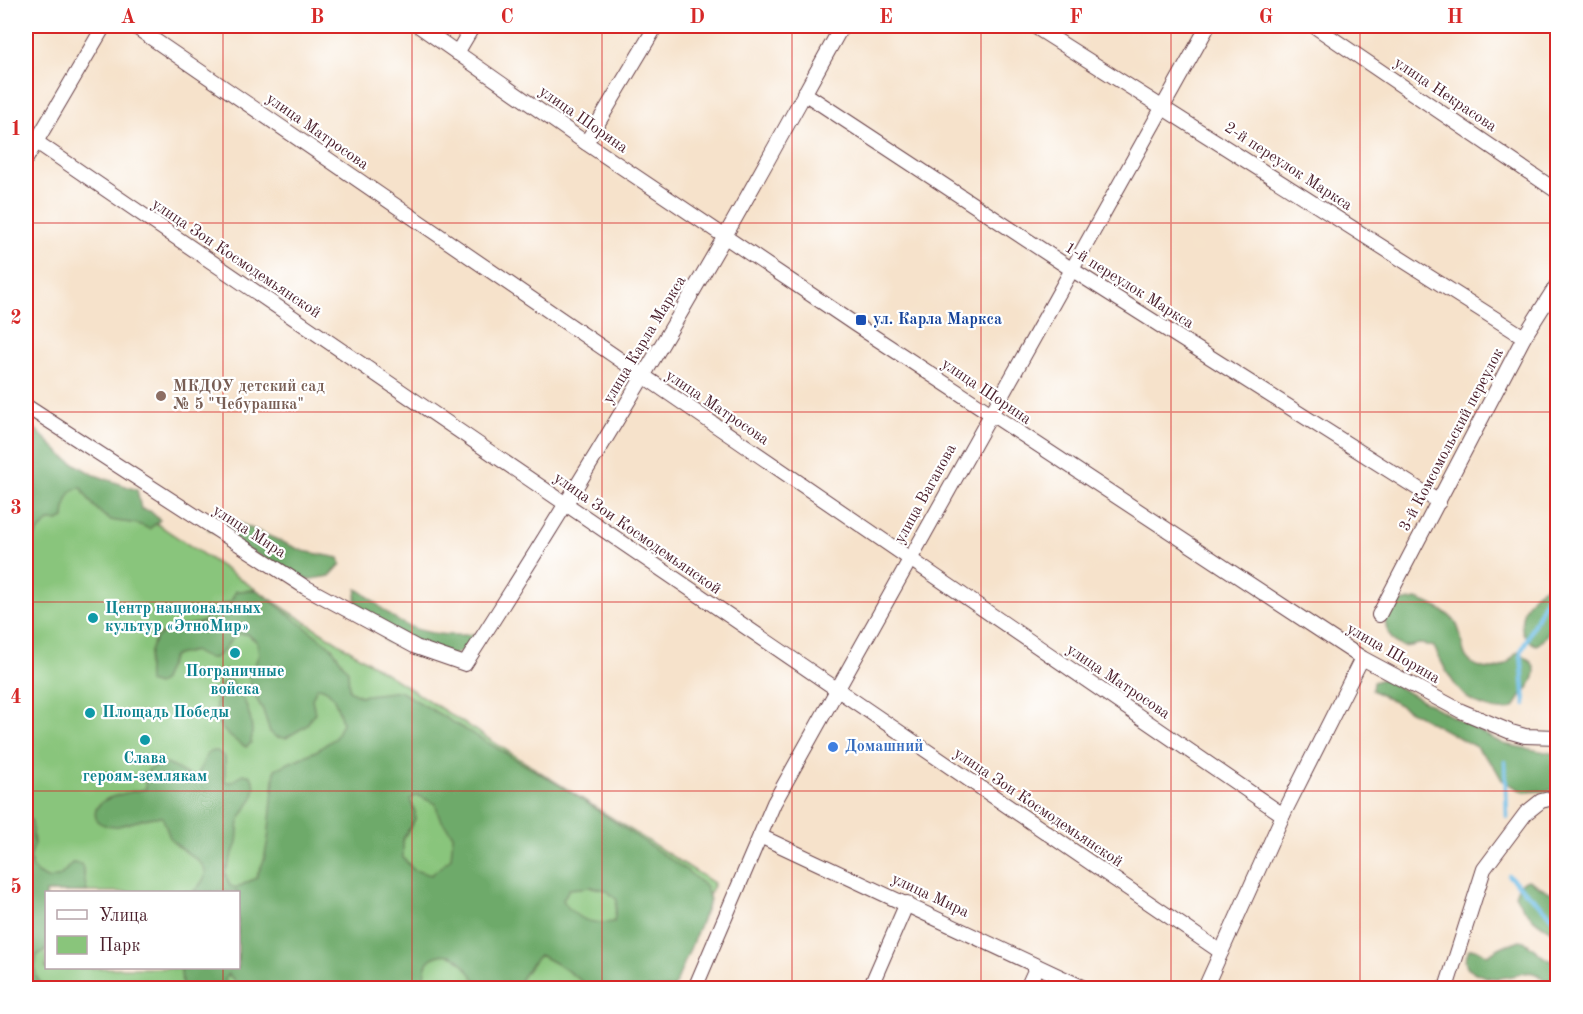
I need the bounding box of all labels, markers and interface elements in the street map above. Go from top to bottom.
text: A [120,8,136,28]
text: B [310,8,324,28]
text: C [500,8,514,28]
text: D [689,8,705,28]
text: E [879,8,893,28]
text: F [1069,8,1083,28]
text: G [1259,8,1273,28]
text: H [1447,8,1463,28]
street label: улица Некрасова [1391,55,1499,135]
street label: улица Шорина [536,83,630,157]
street label: улица Матросова [263,91,371,173]
text: 1 [10,120,22,140]
street label: 2-й переулок Маркса [1221,120,1355,214]
street label: улица Зои Космодемьянской [149,196,323,322]
street label: 1-й переулок Маркса [1062,240,1196,332]
street label: улица Карла Маркса [600,273,690,407]
text: 2 [10,309,22,329]
place label: ул. Карла Маркса [873,312,1002,328]
marker: ул. Карла Маркса [854,313,868,327]
street label: 3-й Комсомольский переулок [1397,346,1507,534]
street label: улица Шорина [938,356,1034,428]
street label: улица Матросова [662,368,772,449]
place label: МКДОУ детский сад № 5 "Чебурашка" [173,379,325,413]
marker: МКДОУ детский сад № 5 "Чебурашка" [154,389,168,403]
street label: улица Ваганова [892,441,960,546]
street label: улица Зои Космодемьянской [550,470,724,598]
text: 3 [10,499,22,519]
street label: улица Мира [210,503,288,562]
place label: Центр национальных культур «ЭтноМир» [105,601,261,635]
marker: Центр национальных культур «ЭтноМир» [86,611,100,625]
street label: улица Шорина [1344,621,1442,687]
street label: улица Матросова [1063,642,1173,723]
marker: Пограничные войска [228,646,242,660]
place label: Пограничные войска [185,664,285,698]
text: 4 [10,688,22,708]
place label: Площадь Победы [102,705,229,721]
marker: Площадь Победы [83,706,97,720]
marker: Слава героям-землякам [138,733,152,747]
place label: Домашний [845,739,923,755]
marker: Домашний [826,740,840,754]
street label: улица Зои Космодемьянской [951,745,1125,871]
place label: Слава героям-землякам [83,751,207,785]
street label: улица Мира [889,871,971,921]
text: 5 [10,877,22,898]
legend [45,891,240,969]
text: Улица [99,907,148,925]
text: Парк [99,937,140,955]

